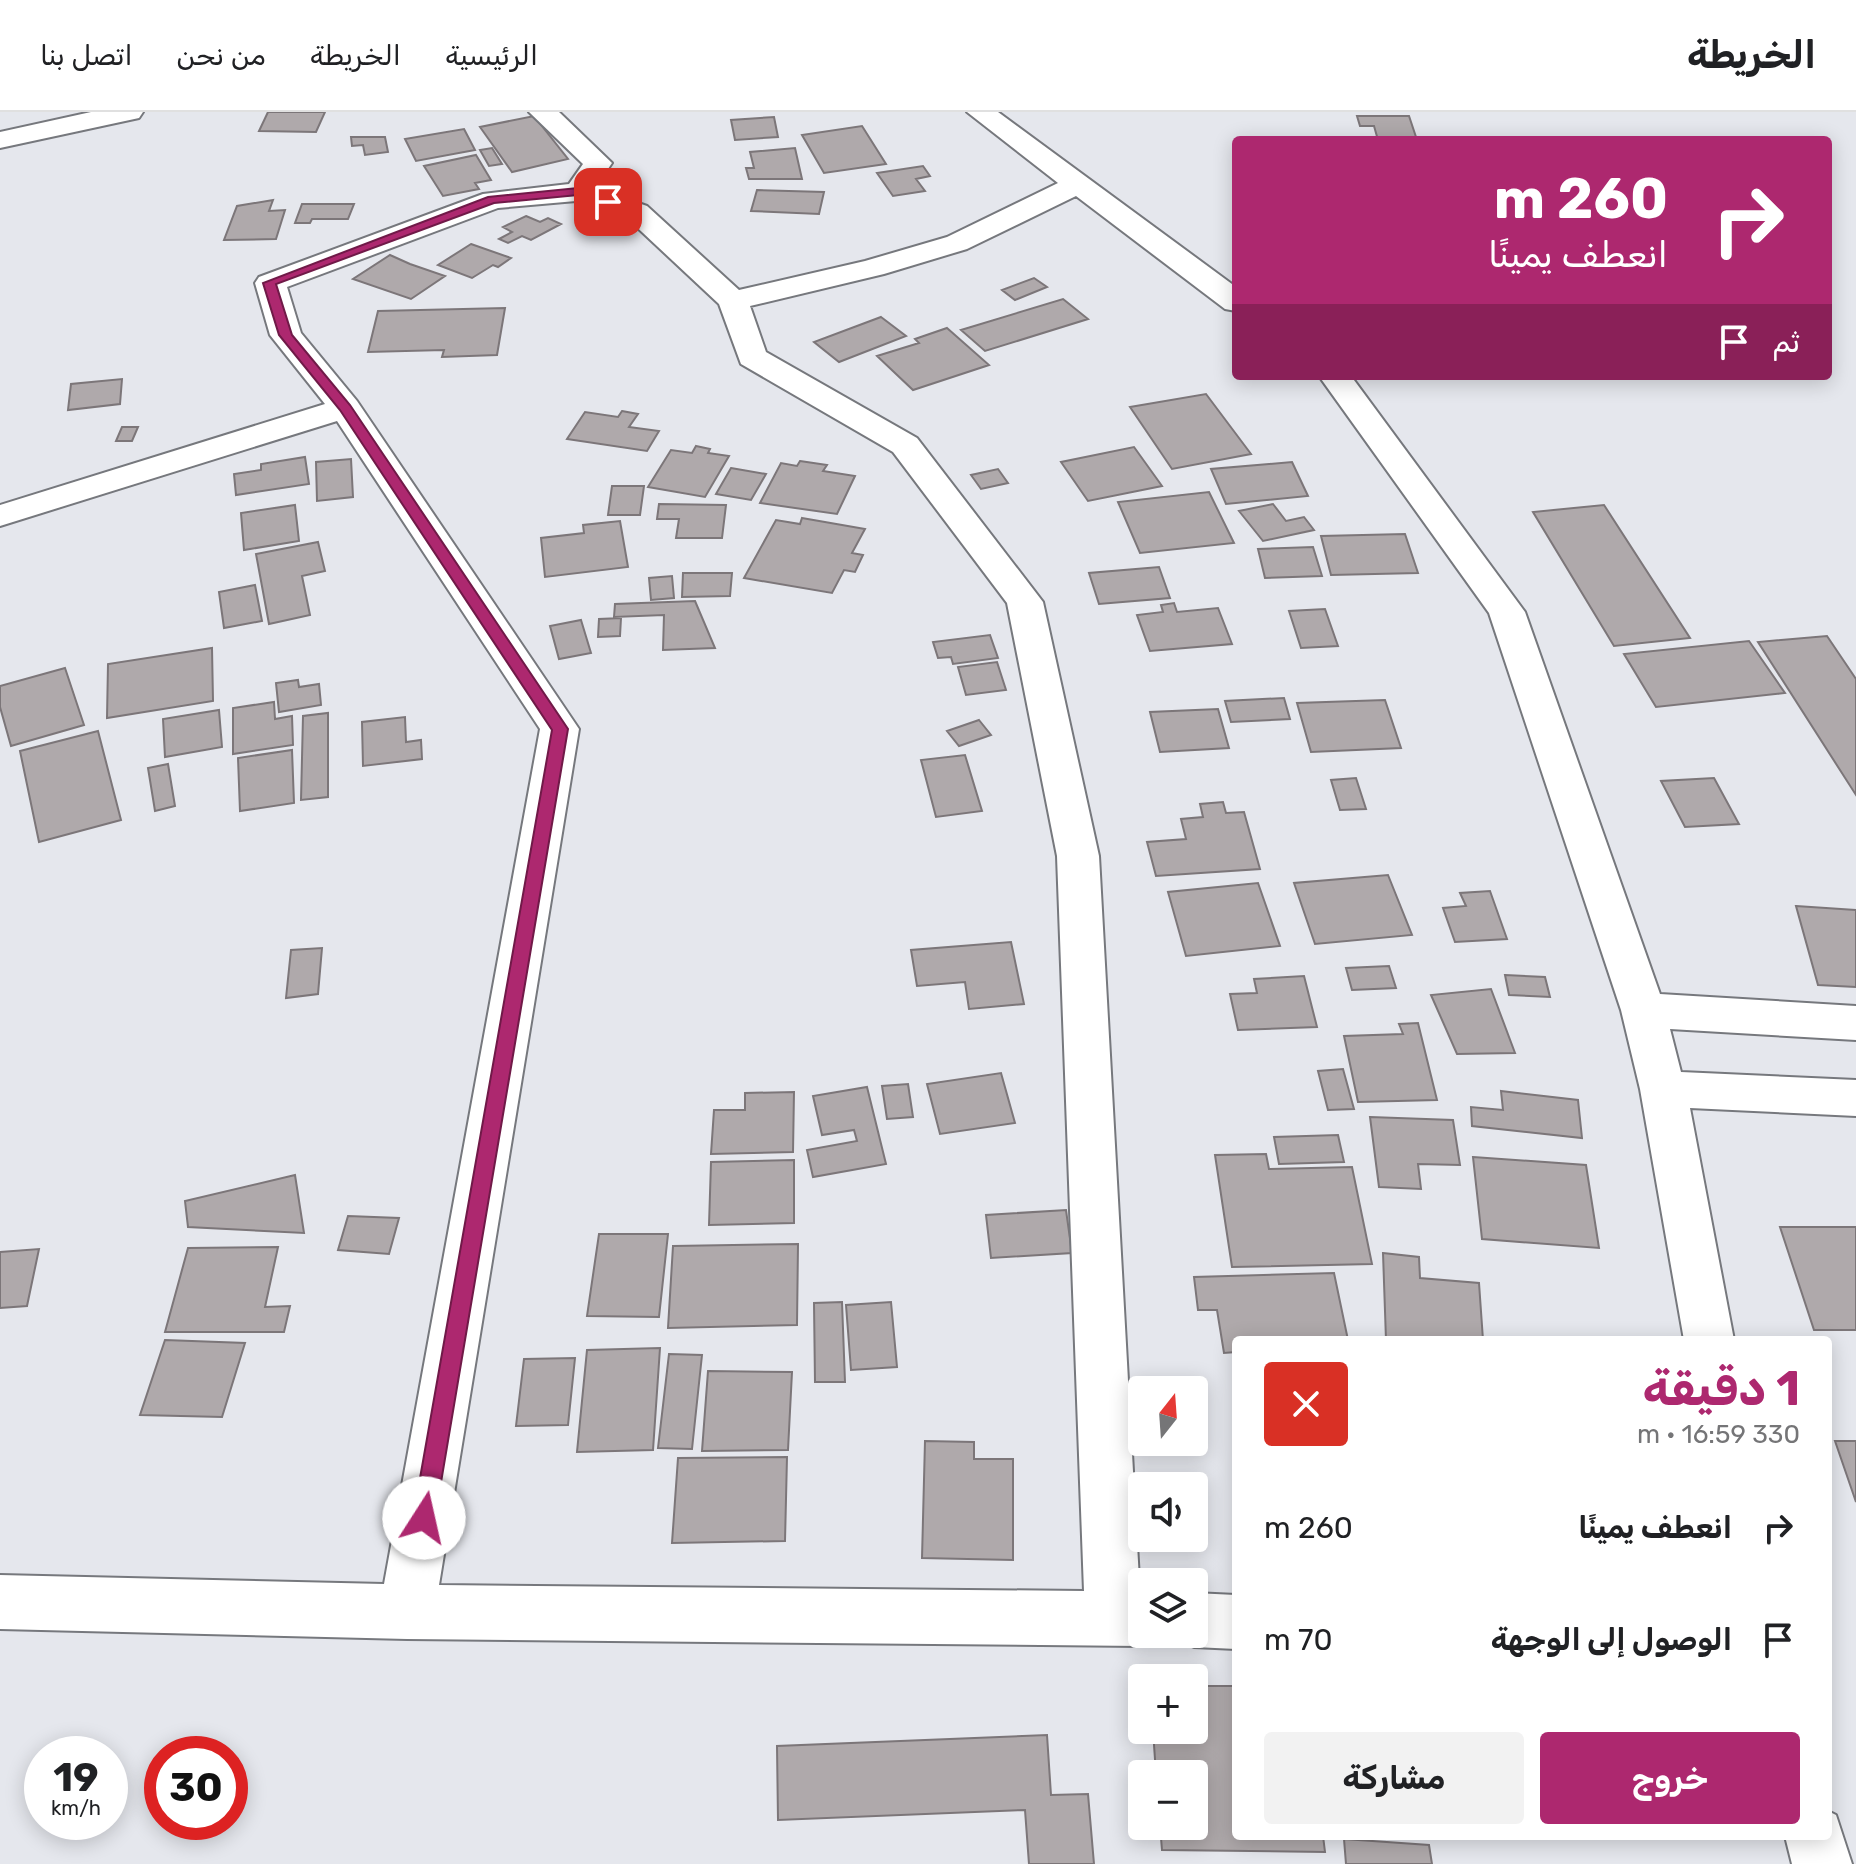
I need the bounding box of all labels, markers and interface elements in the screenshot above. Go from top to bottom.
text: الخريطة [1687,32,1816,78]
text: اتصل بنا [40,39,133,72]
text: من نحن [177,39,266,72]
text: الخريطة [310,39,401,72]
text: الرئيسية [445,39,538,72]
text: 260 m [1494,166,1668,232]
pin [574,168,642,236]
icon: right [1696,168,1800,272]
icon: arrive [586,180,630,224]
text: انعطف يمينًا [1488,233,1668,276]
icon: arrive [1712,320,1756,364]
text: ثم [1772,324,1800,360]
text: 1 دقيقة [1643,1360,1800,1417]
button: close [1264,1362,1348,1446]
north arrow [1128,1376,1208,1456]
map controls [1128,1376,1208,1840]
text: 330 m · 16:59 [1637,1419,1800,1450]
button: sound [1128,1472,1208,1552]
position arrow [382,1476,466,1560]
icon: right [1756,1506,1800,1550]
text: 260 m [1264,1510,1353,1546]
text: انعطف يمينًا [1578,1510,1732,1546]
button: layers [1128,1568,1208,1648]
icon: arrive [1756,1618,1800,1662]
text: 70 m [1264,1622,1332,1658]
text: الوصول إلى الوجهة [1491,1622,1732,1658]
button: + [1128,1664,1208,1744]
button: مشاركة [1264,1732,1524,1824]
button: خروج [1540,1732,1800,1824]
speed limit sign: 30 [144,1736,248,1840]
text: 19 [53,1754,99,1801]
button: − [1128,1760,1208,1840]
text: km/h [51,1796,101,1820]

